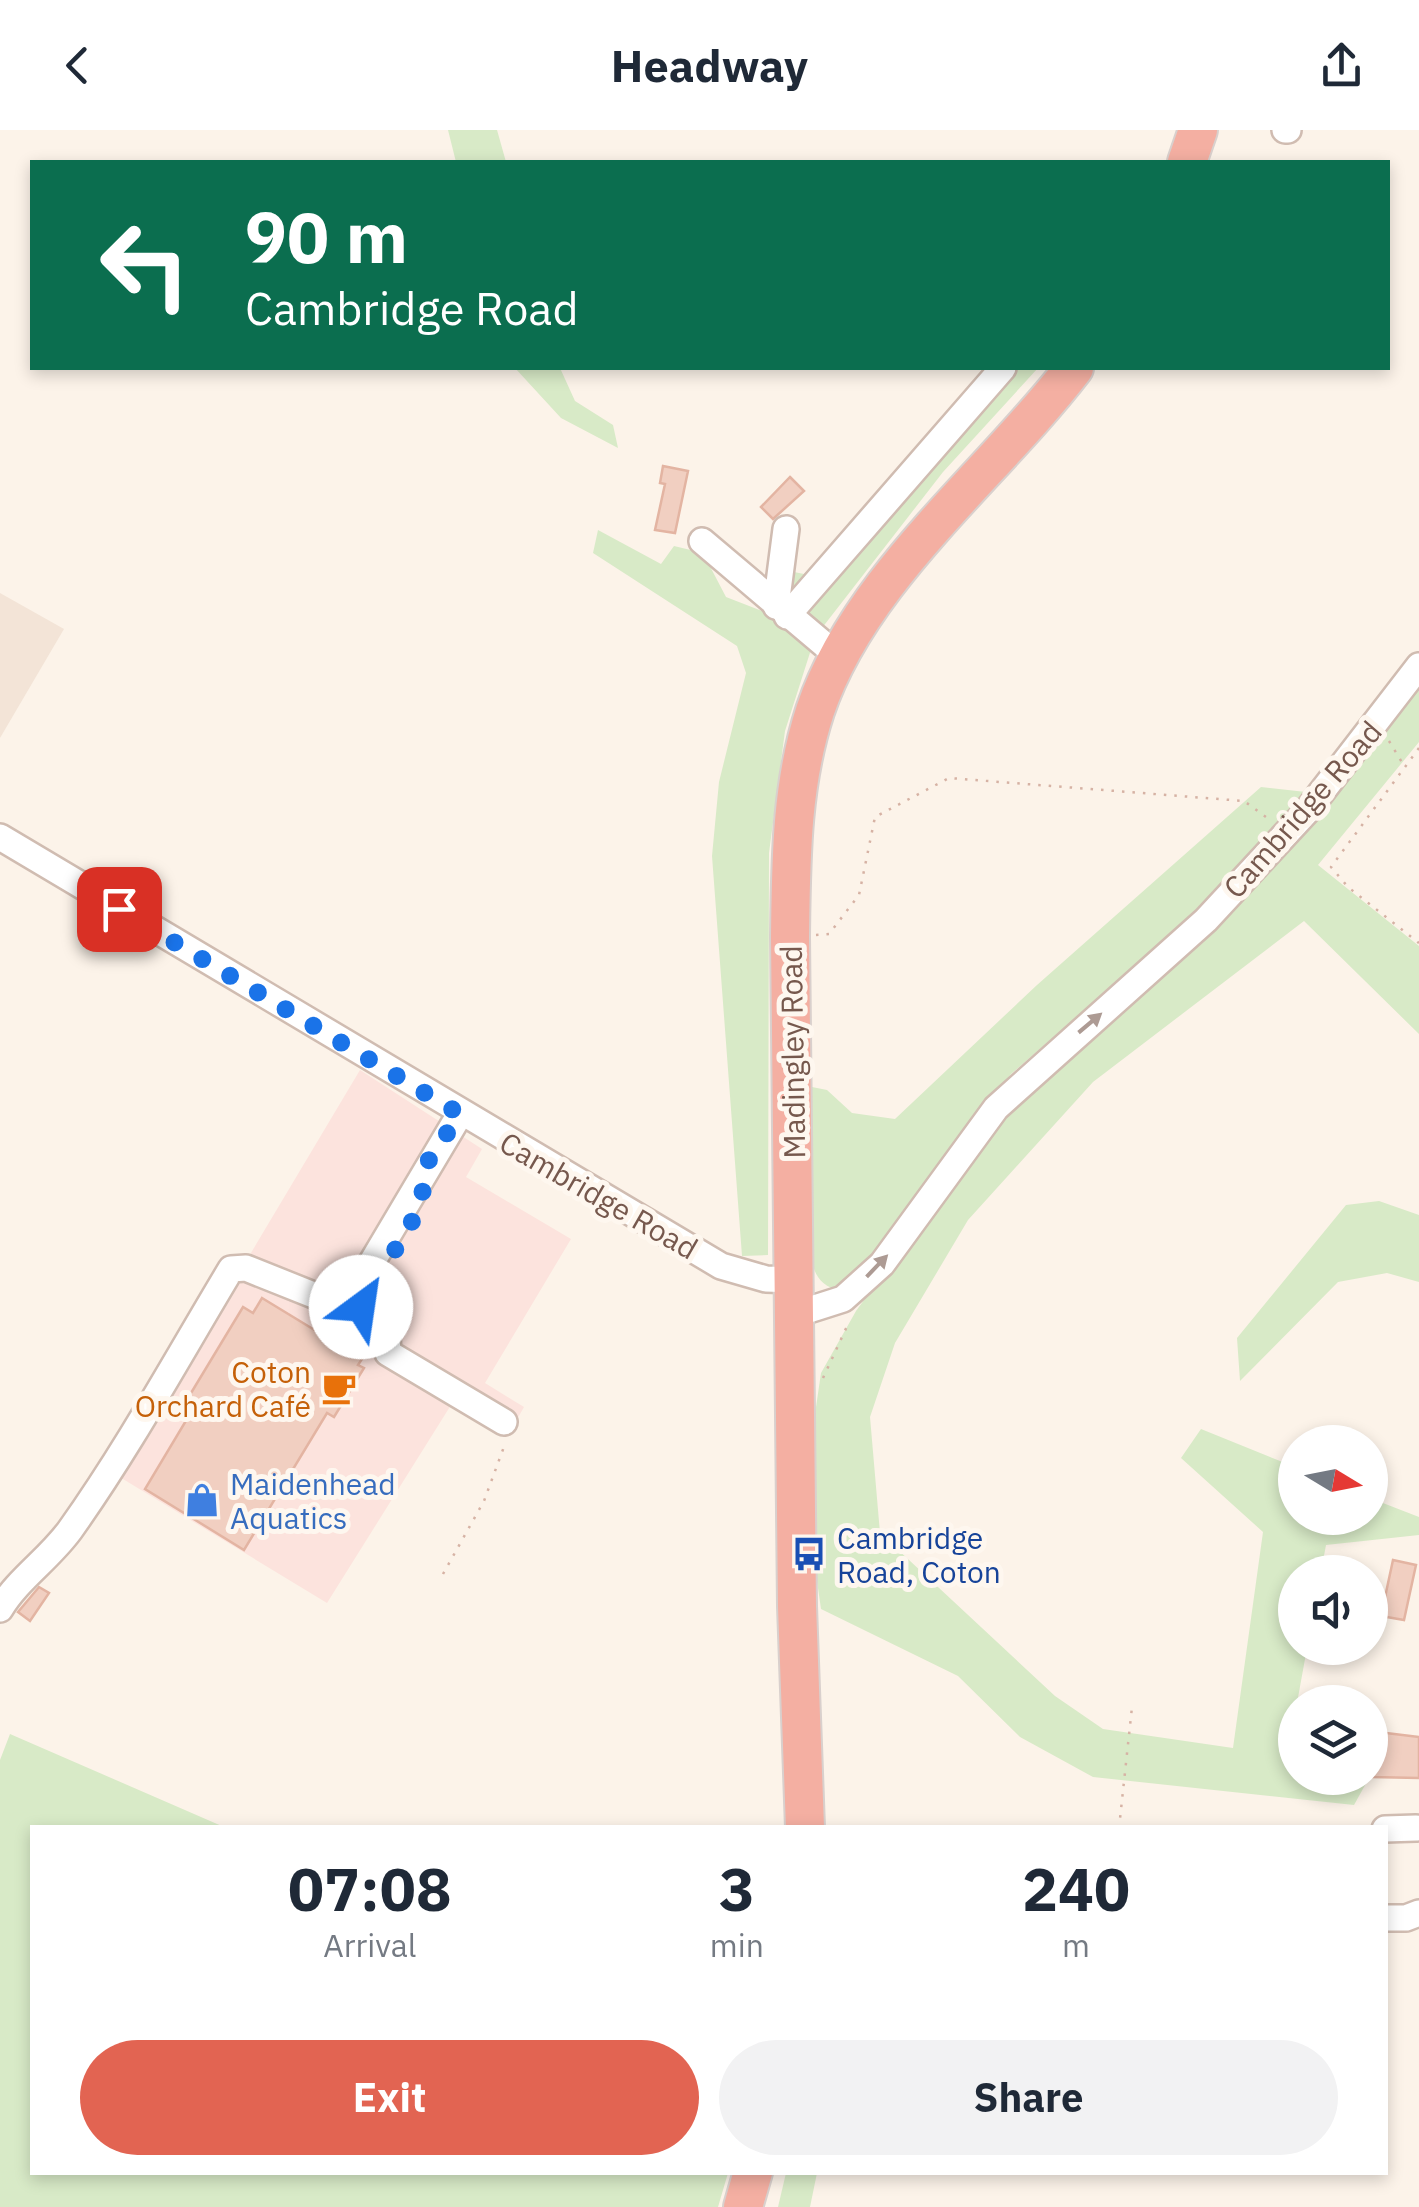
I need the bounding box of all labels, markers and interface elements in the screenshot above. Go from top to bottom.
text: Headway [611,36,808,94]
icon: back [50,38,105,93]
icon: share [1314,38,1369,93]
text: 90 m [245,191,408,282]
icon: left [80,200,210,330]
text: Cambridge Road [245,279,579,337]
street label: Cambridge Road [1214,712,1390,906]
pin [77,867,162,952]
icon: arrive [92,882,147,937]
street label: Madingley Road [771,945,813,1159]
one-way arrow [1078,1013,1103,1035]
street label: Cambridge Road [493,1123,705,1267]
position arrow [309,1255,413,1359]
one-way arrow [865,1255,889,1279]
place label: Coton Orchard Café [135,1352,311,1425]
cafe icon: Coton Orchard Café [320,1369,358,1407]
north arrow [1278,1425,1388,1535]
map controls [1278,1425,1388,1795]
place label: Maidenhead Aquatics [230,1464,396,1537]
shop icon: Maidenhead Aquatics [183,1481,221,1519]
place label: Cambridge Road, Coton [837,1518,1001,1591]
bus stop icon: Cambridge Road, Coton [790,1535,828,1573]
button: sound [1278,1555,1388,1665]
button: layers [1278,1685,1388,1795]
text: 07:08 [288,1849,452,1928]
text: 3 [719,1849,755,1928]
text: 240 [1022,1849,1130,1928]
text: Arrival [323,1924,417,1966]
text: min [710,1924,764,1966]
text: m [1062,1924,1090,1966]
button: Exit [80,2040,699,2155]
button: Share [719,2040,1338,2155]

